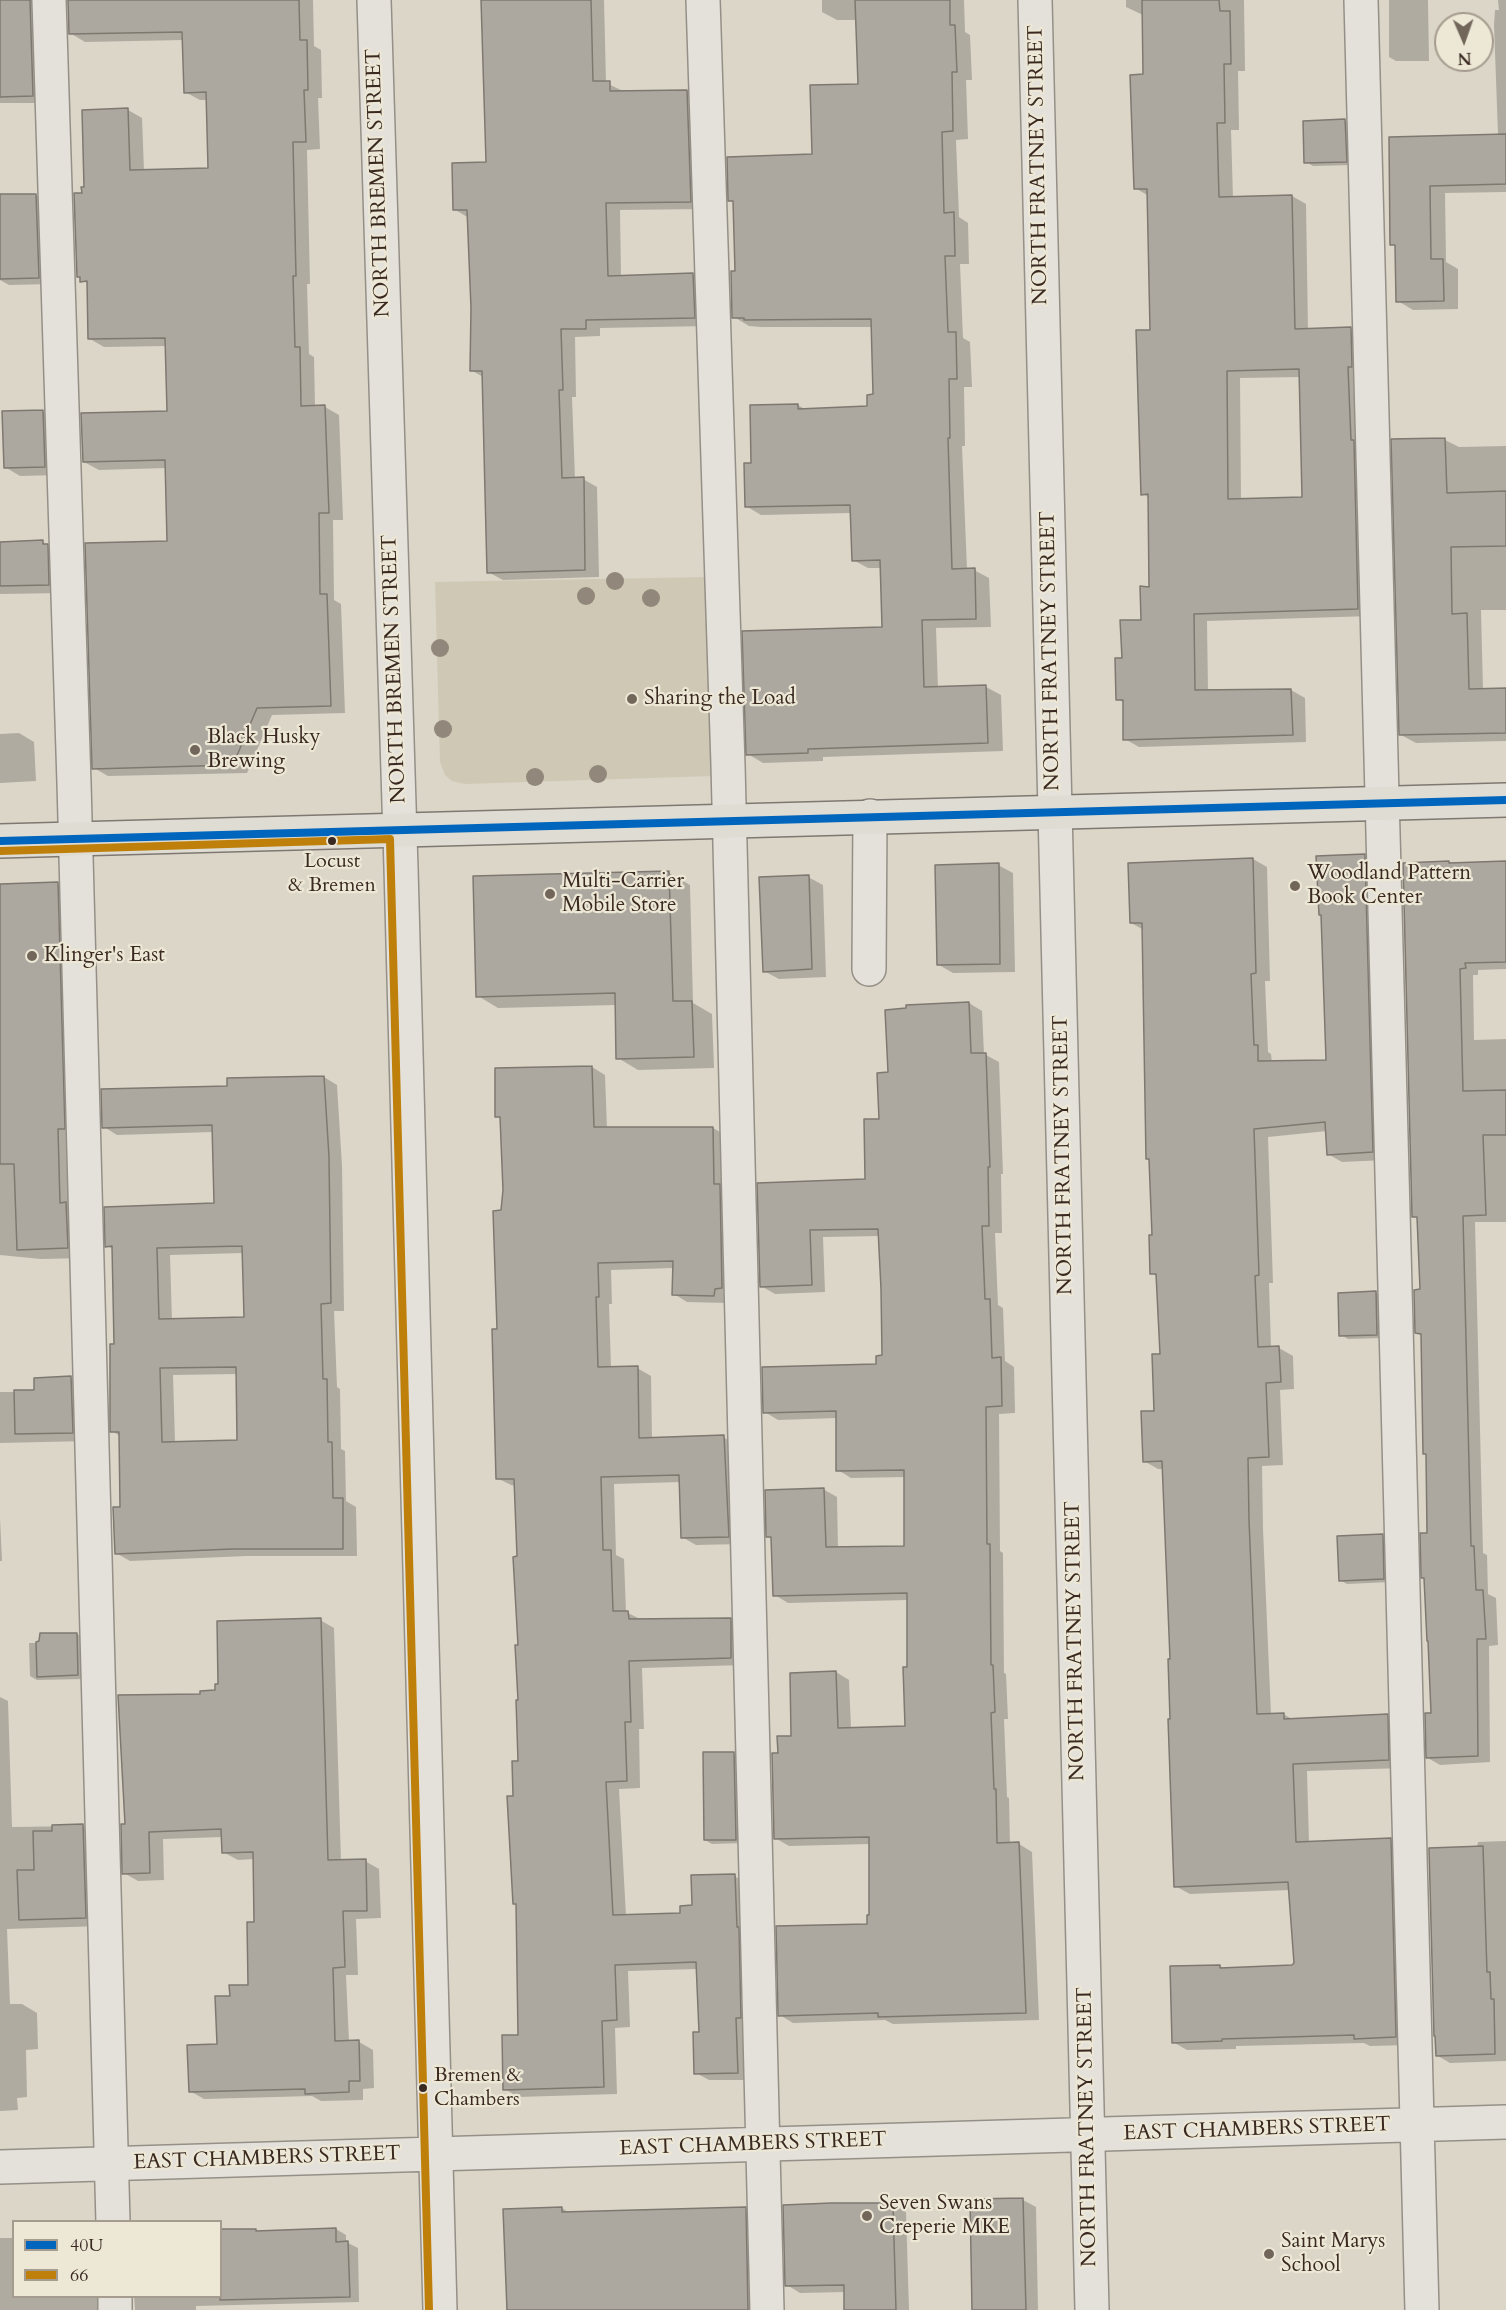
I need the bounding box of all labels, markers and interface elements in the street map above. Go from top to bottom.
north arrow [1434,12,1494,72]
street label: NORTH FRATNEY STREET [1024,25,1054,305]
text: N [1457,47,1472,69]
street label: NORTH BREMEN STREET [362,48,396,318]
street label: NORTH FRATNEY STREET [1036,511,1066,791]
street label: NORTH BREMEN STREET [378,534,412,804]
place label: Sharing the Load [644,686,796,712]
marker: Sharing the Load [625,692,639,706]
place label: Black Husky Brewing [207,725,321,775]
marker: Black Husky Brewing [188,743,202,757]
marker: Locust & Bremen [326,835,338,847]
place label: Locust & Bremen [288,850,376,897]
place label: Woodland Pattern Book Center [1307,861,1471,911]
place label: Multi-Carrier Mobile Store [562,869,684,919]
marker: Woodland Pattern Book Center [1288,879,1302,893]
marker: Multi-Carrier Mobile Store [543,887,557,901]
place label: Klinger's East [44,943,165,969]
marker: Klinger's East [25,949,39,963]
street label: NORTH FRATNEY STREET [1049,1015,1079,1295]
street label: NORTH FRATNEY STREET [1061,1501,1091,1781]
street label: NORTH FRATNEY STREET [1073,1987,1103,2267]
place label: Bremen & Chambers [434,2064,522,2111]
marker: Bremen & Chambers [417,2082,429,2094]
street label: EAST CHAMBERS STREET [1123,2113,1391,2147]
street label: EAST CHAMBERS STREET [619,2128,887,2162]
street label: EAST CHAMBERS STREET [133,2142,401,2176]
place label: Seven Swans Creperie MKE [879,2191,1010,2241]
marker: Seven Swans Creperie MKE [860,2209,874,2223]
legend [12,2220,222,2298]
place label: Saint Marys School [1281,2229,1385,2279]
text: 40U [70,2233,103,2258]
marker: Saint Marys School [1262,2247,1276,2261]
text: 66 [70,2263,88,2288]

